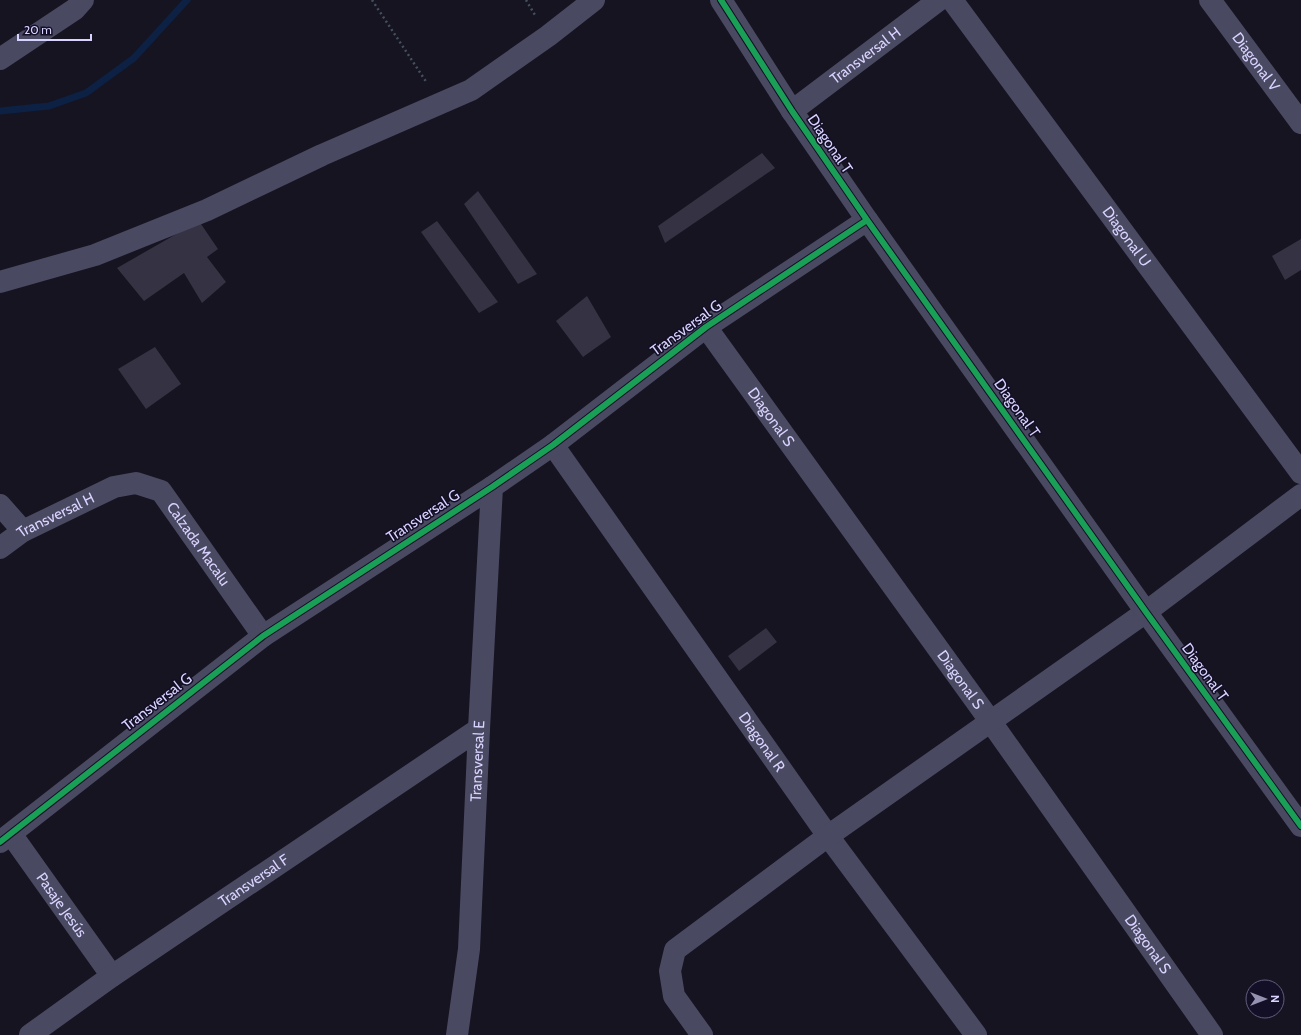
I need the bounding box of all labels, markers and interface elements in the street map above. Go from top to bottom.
scale bar [18,16,91,42]
text: 20 m [24,22,52,37]
street label: Transversal H [827,23,904,88]
street label: Diagonal V [1228,29,1284,96]
street label: Diagonal T [804,111,856,177]
street label: Diagonal U [1098,203,1155,270]
street label: Transversal G [647,296,725,360]
street label: Diagonal T [990,375,1044,441]
street label: Diagonal S [744,384,798,450]
street label: Transversal G [383,486,463,546]
street label: Transversal H [13,489,97,541]
street label: Calzada Macalu [163,499,234,589]
street label: Diagonal T [1178,639,1232,705]
street label: Diagonal S [933,647,988,713]
street label: Transversal G [119,669,195,735]
street label: Diagonal R [735,709,789,775]
street label: Transversal E [467,720,488,802]
street label: Transversal F [215,850,293,911]
street label: Pasaje Jesús [32,869,90,941]
street label: Diagonal S [1121,911,1175,977]
north arrow [1245,979,1285,1019]
text: N [1268,995,1282,1003]

